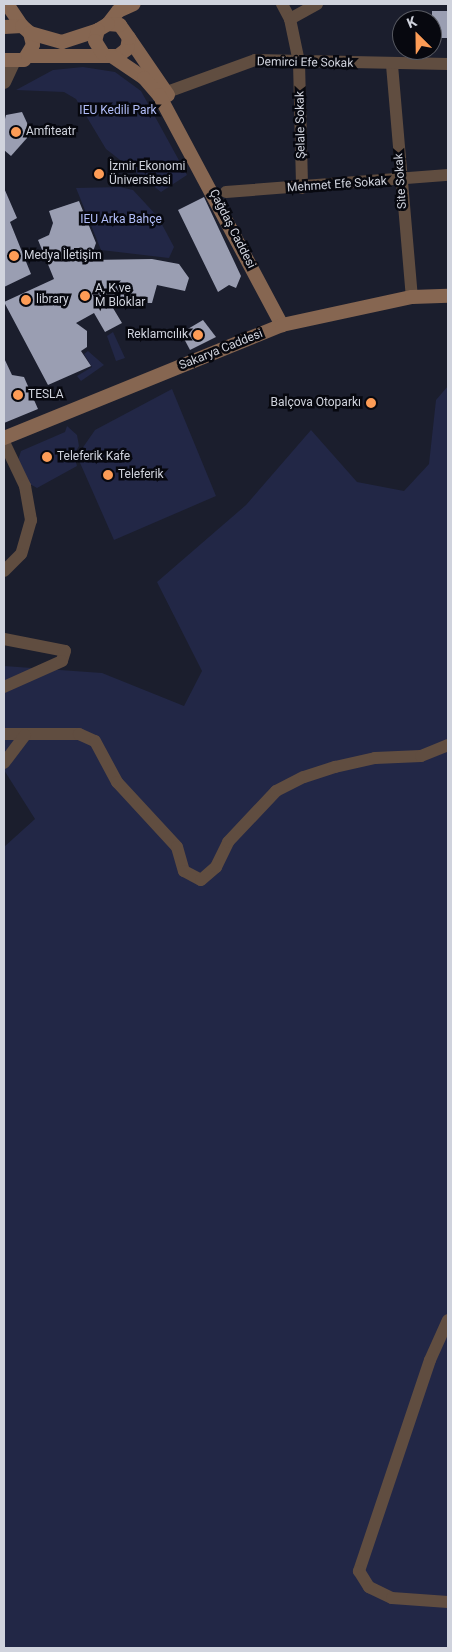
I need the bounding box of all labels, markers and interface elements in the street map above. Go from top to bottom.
north arrow [392,10,442,60]
text: K [404,13,419,31]
street label: Demirci Efe Sokak [257,55,353,71]
street label: Şelale Sokak [293,91,309,159]
park label: IEU Kedili Park [79,104,157,118]
place label: Amfiteatr [26,125,76,139]
marker: Amfiteatr [10,126,22,138]
street label: Site Sokak [392,153,410,209]
place label: İzmir Ekonomi Üniversitesi [109,160,185,188]
marker: İzmir Ekonomi Üniversitesi [93,168,105,180]
street label: Mehmet Efe Sokak [287,174,387,196]
street label: Çağdaş Caddesi [206,187,258,271]
park label: IEU Arka Bahçe [80,213,162,227]
place label: Medya İletişim [24,249,102,263]
marker: Medya İletişim [8,250,20,262]
place label: A, K ve M Bloklar [95,282,145,310]
marker: A, K ve M Bloklar [79,290,91,302]
place label: library [36,293,69,307]
marker: library [20,294,32,306]
street label: Sakarya Caddesi [177,327,265,373]
place label: Reklamcılık [127,328,188,342]
marker: Reklamcılık [192,329,204,341]
place label: TESLA [28,388,64,402]
marker: TESLA [12,389,24,401]
place label: Balçova Otoparkı [271,396,361,410]
marker: Balçova Otoparkı [365,397,377,409]
place label: Teleferik Kafe [57,450,130,464]
marker: Teleferik Kafe [41,451,53,463]
place label: Teleferik [118,468,164,482]
marker: Teleferik [102,469,114,481]

